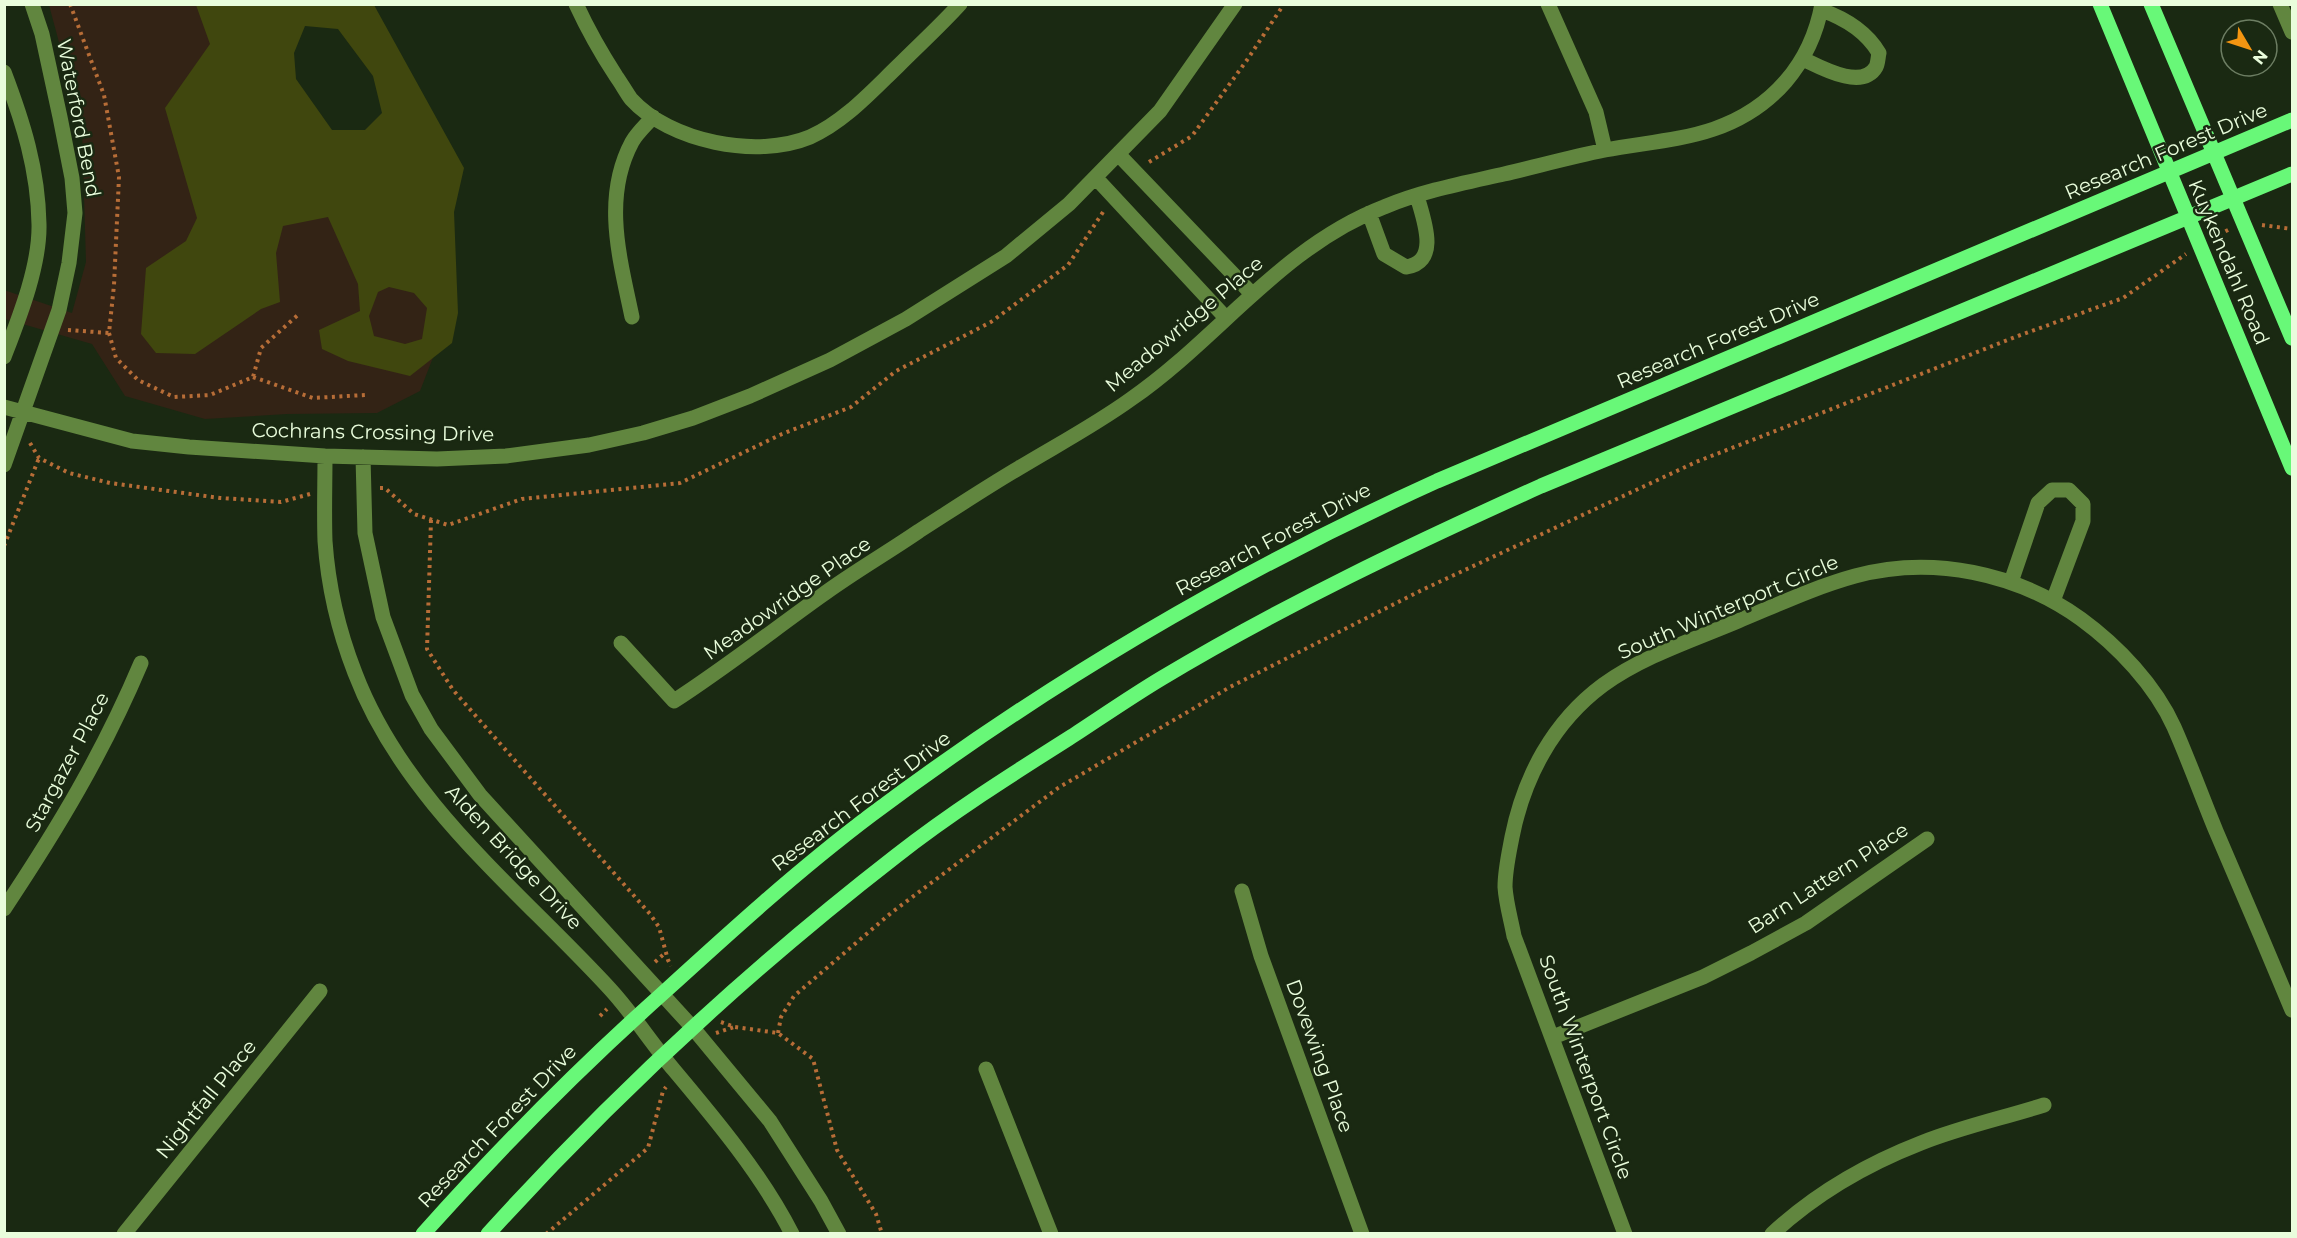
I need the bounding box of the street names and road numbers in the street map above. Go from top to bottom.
street label: Waterford Bend [52,37,106,199]
street label: Research Forest Drive [2061,97,2271,205]
street label: Kuykendahl Road [2183,176,2275,348]
street label: Meadowridge Place [1100,251,1268,397]
street label: Research Forest Drive [1613,286,1823,394]
street label: Cochrans Crossing Drive [251,418,495,446]
street label: Research Forest Drive [1171,477,1375,601]
street label: Meadowridge Place [699,531,875,665]
street label: South Winterport Circle [1614,550,1842,664]
street label: Stargazer Place [20,688,114,836]
street label: Research Forest Drive [767,726,955,876]
street label: Alden Bridge Drive [441,780,587,934]
street label: Barn Lattern Place [1743,817,1913,939]
street label: South Winterport Circle [1534,951,1638,1183]
street label: Dovewing Place [1281,976,1359,1136]
street label: Nightfall Place [151,1035,261,1163]
street label: Research Forest Drive [413,1039,581,1213]

